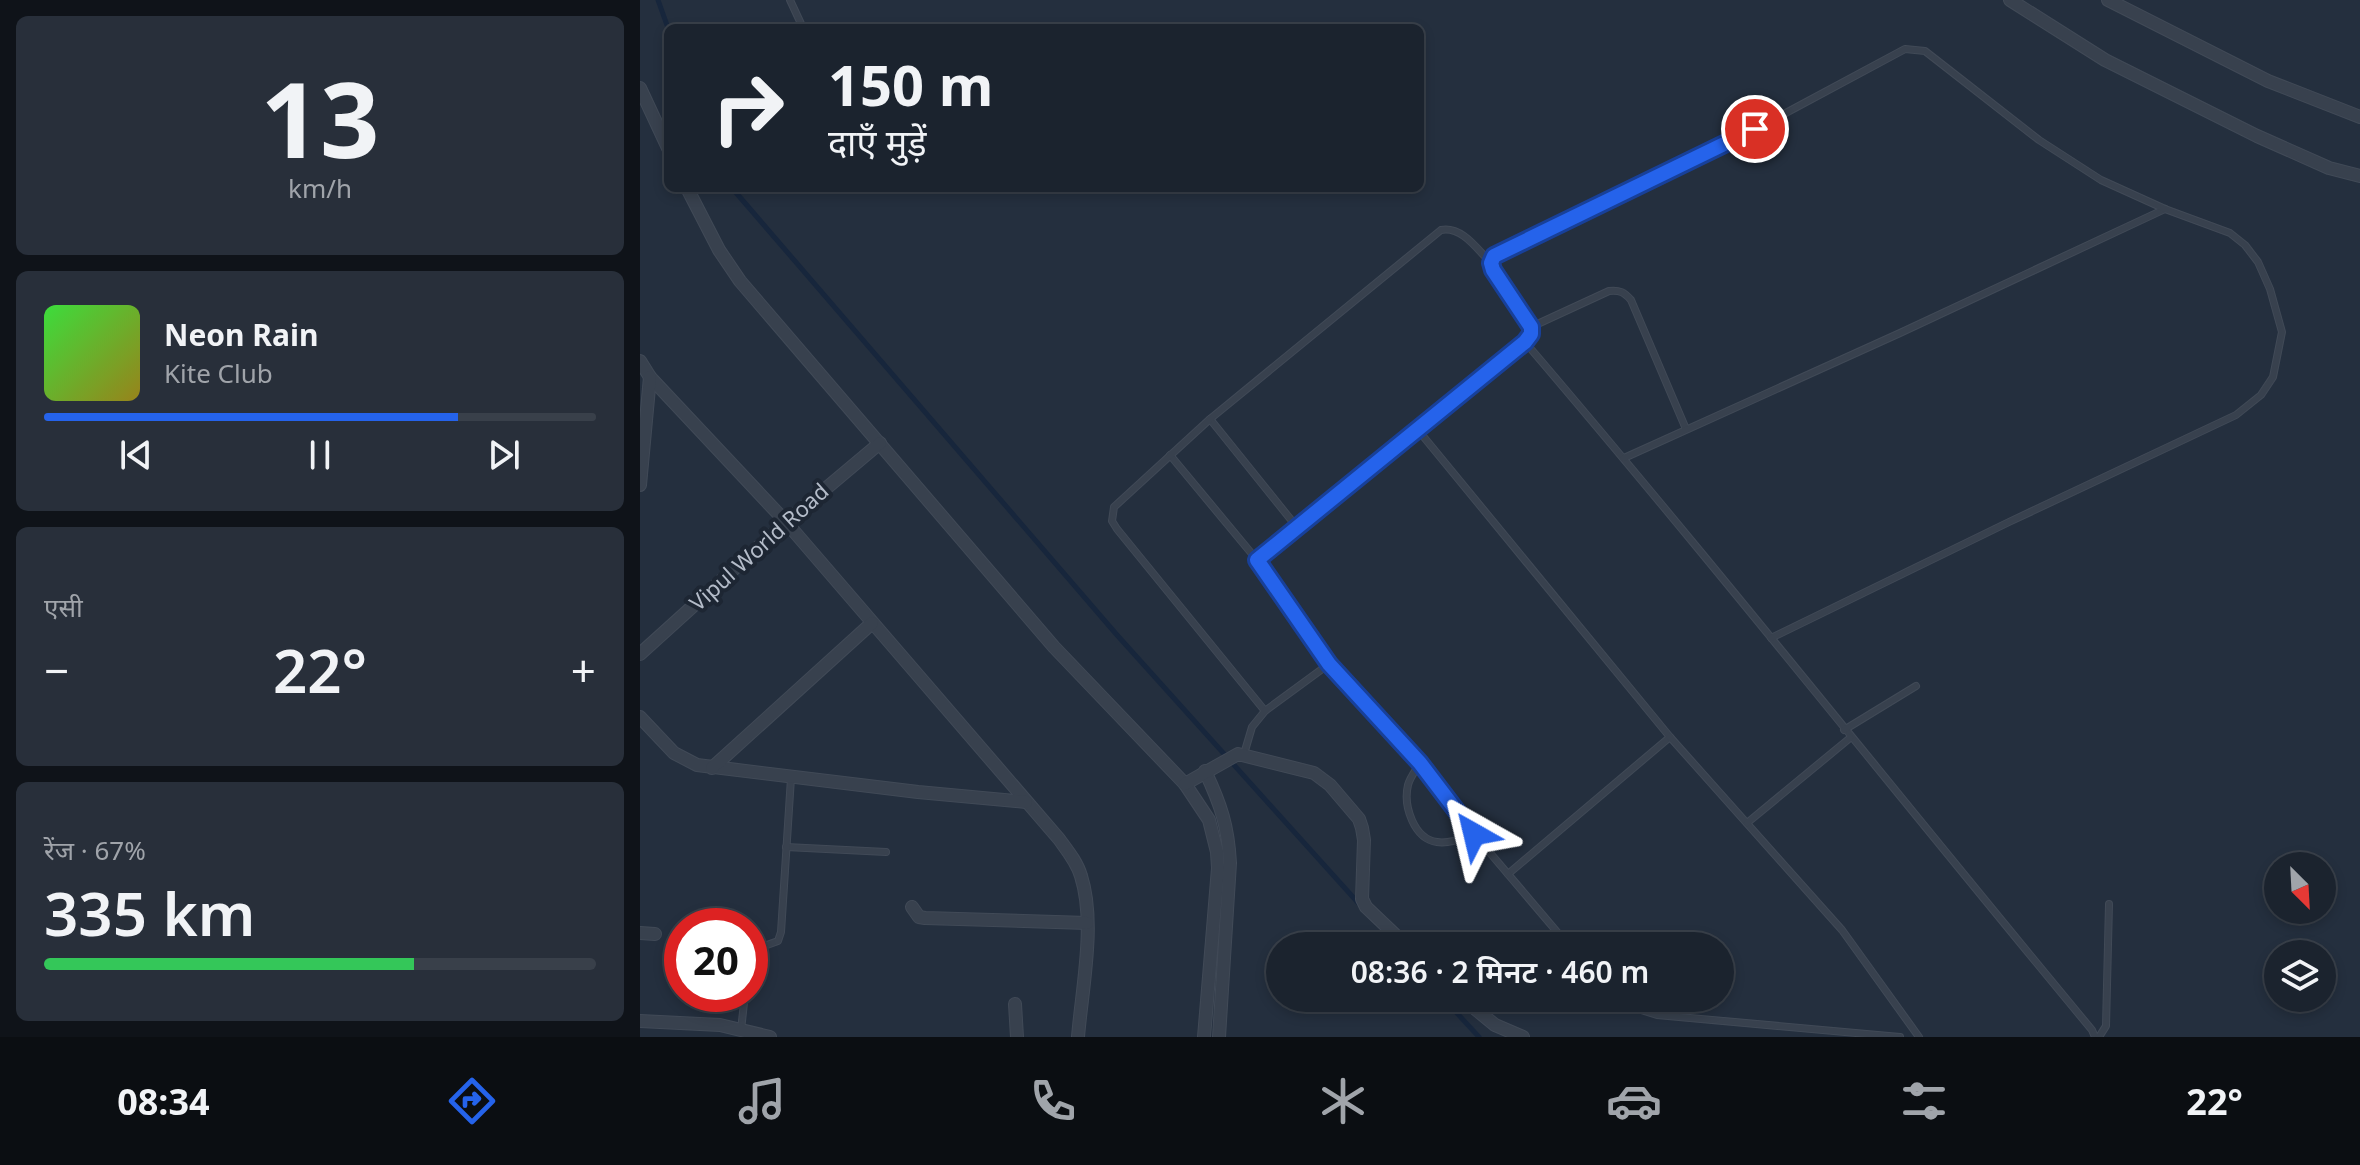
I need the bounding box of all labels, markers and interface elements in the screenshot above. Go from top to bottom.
text: 150 m [828,46,993,122]
text: 13 [261,47,379,188]
icon: right [696,56,800,160]
pin [1721,95,1789,163]
icon: arrive [1733,107,1777,151]
text: दाएँ मुड़ें [828,118,927,167]
text: km/h [288,170,352,206]
text: Neon Rain [164,314,318,355]
text: Kite Club [164,355,273,391]
icon: previous [114,433,158,477]
icon: pause [298,433,342,477]
icon: next [482,433,526,477]
street label: Vipul World Road [682,476,834,617]
text: एसी [44,589,83,625]
text: 22° [273,629,367,711]
text: − [44,640,69,700]
text: + [571,640,596,700]
position arrow [1432,792,1516,876]
text: रेंज · 67% [44,832,146,868]
north arrow [2264,852,2336,924]
map controls [2264,852,2336,1012]
text: 335 km [44,872,255,954]
speed limit sign: 20 [664,908,768,1012]
button: layers [2264,940,2336,1012]
text: 08:36 · 2 मिनट · 460 m [1351,951,1649,992]
icon: directions [444,1073,500,1129]
icon: music [734,1073,790,1129]
icon: phone [1025,1073,1081,1129]
icon: climate [1315,1073,1371,1129]
icon: car [1606,1073,1662,1129]
icon: filters [1896,1073,1952,1129]
text: 08:34 [117,1077,210,1126]
text: 22° [2186,1077,2243,1126]

